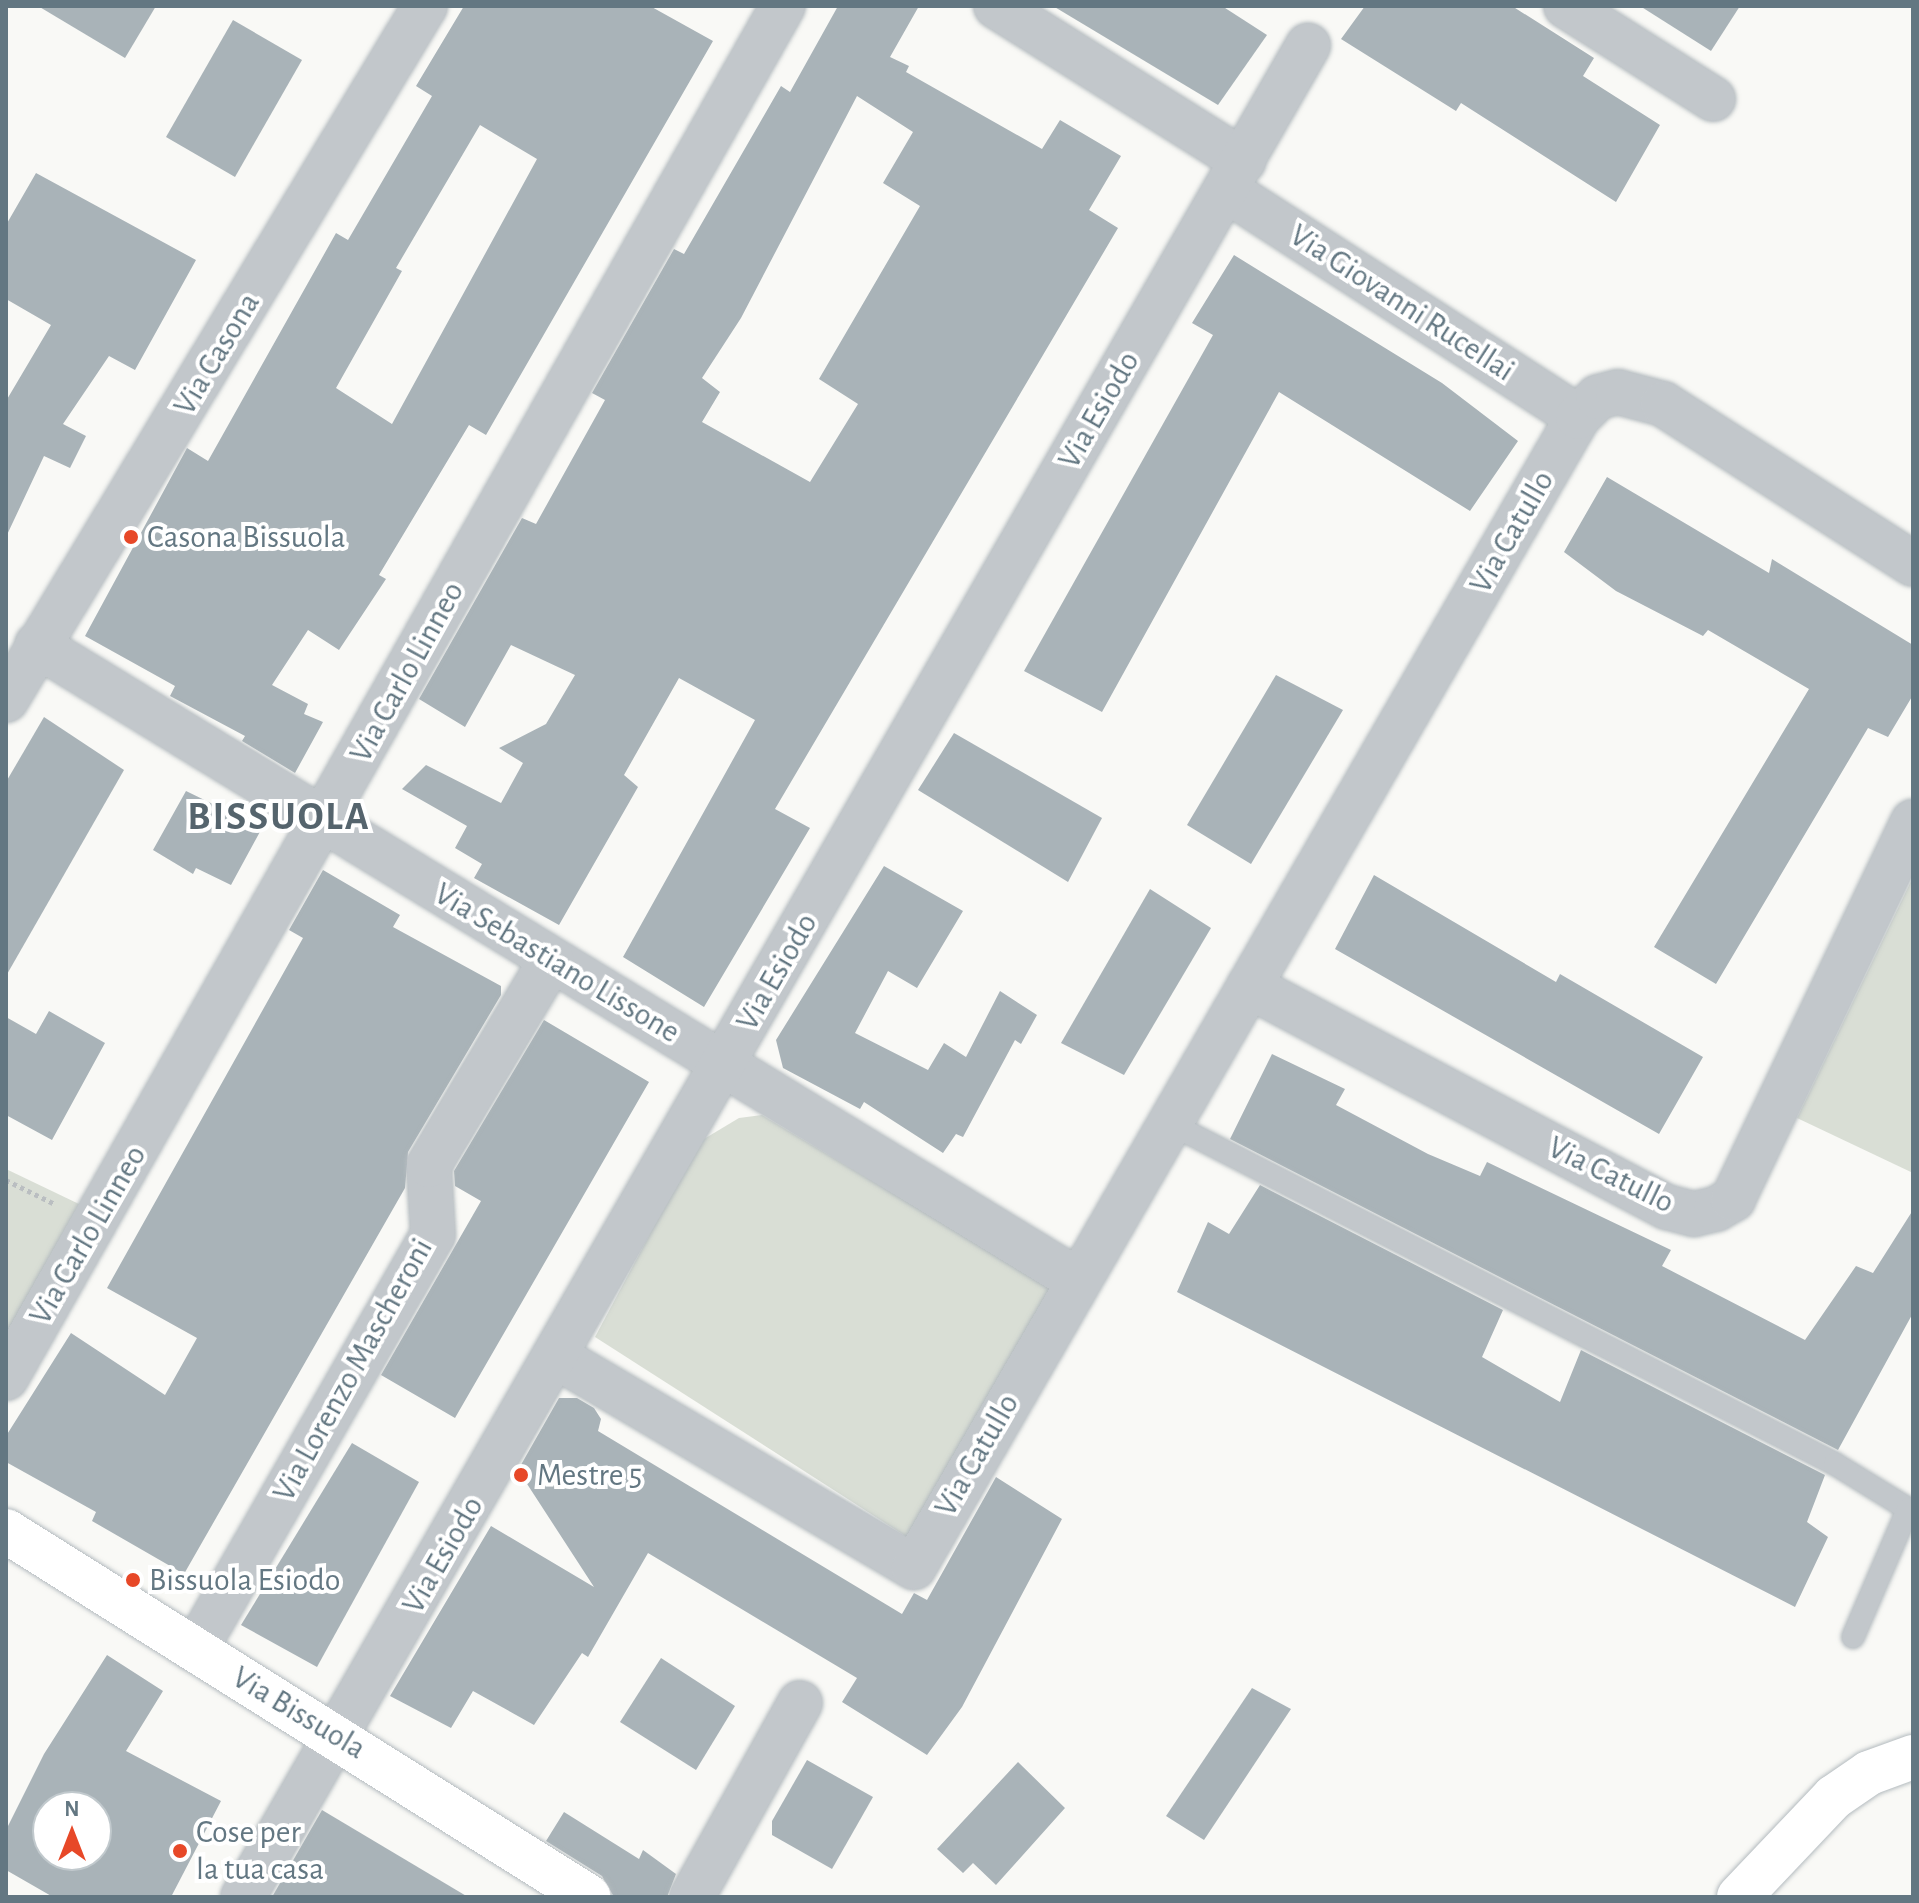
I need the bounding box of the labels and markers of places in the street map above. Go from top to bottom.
place label: Casona Bissuola [147,518,346,556]
marker: Casona Bissuola [122,528,140,546]
place label: Mestre 5 [537,1456,642,1494]
marker: Mestre 5 [512,1466,530,1484]
place label: Bissuola Esiodo [149,1561,341,1599]
marker: Bissuola Esiodo [124,1571,142,1589]
place label: Cose per la tua casa [196,1814,324,1889]
marker: Cose per la tua casa [171,1842,189,1860]

